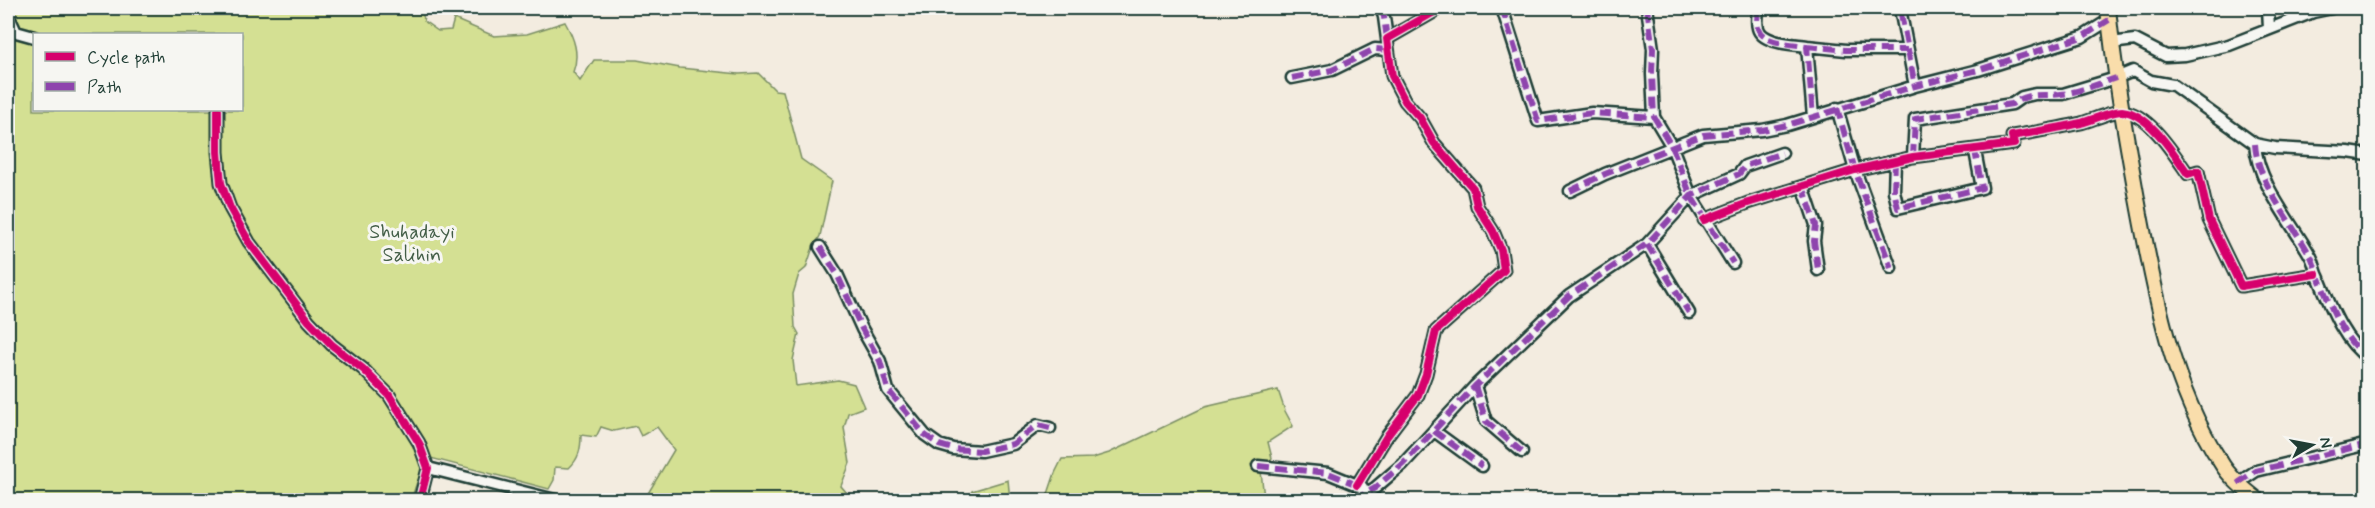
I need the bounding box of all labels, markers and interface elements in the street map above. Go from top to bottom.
legend [33,33,243,111]
text: Cycle path [87,46,165,70]
text: Path [87,76,122,100]
park label: Shuhadayi Salihin [369,219,455,269]
north arrow [2282,415,2342,475]
text: N [2314,436,2337,450]

